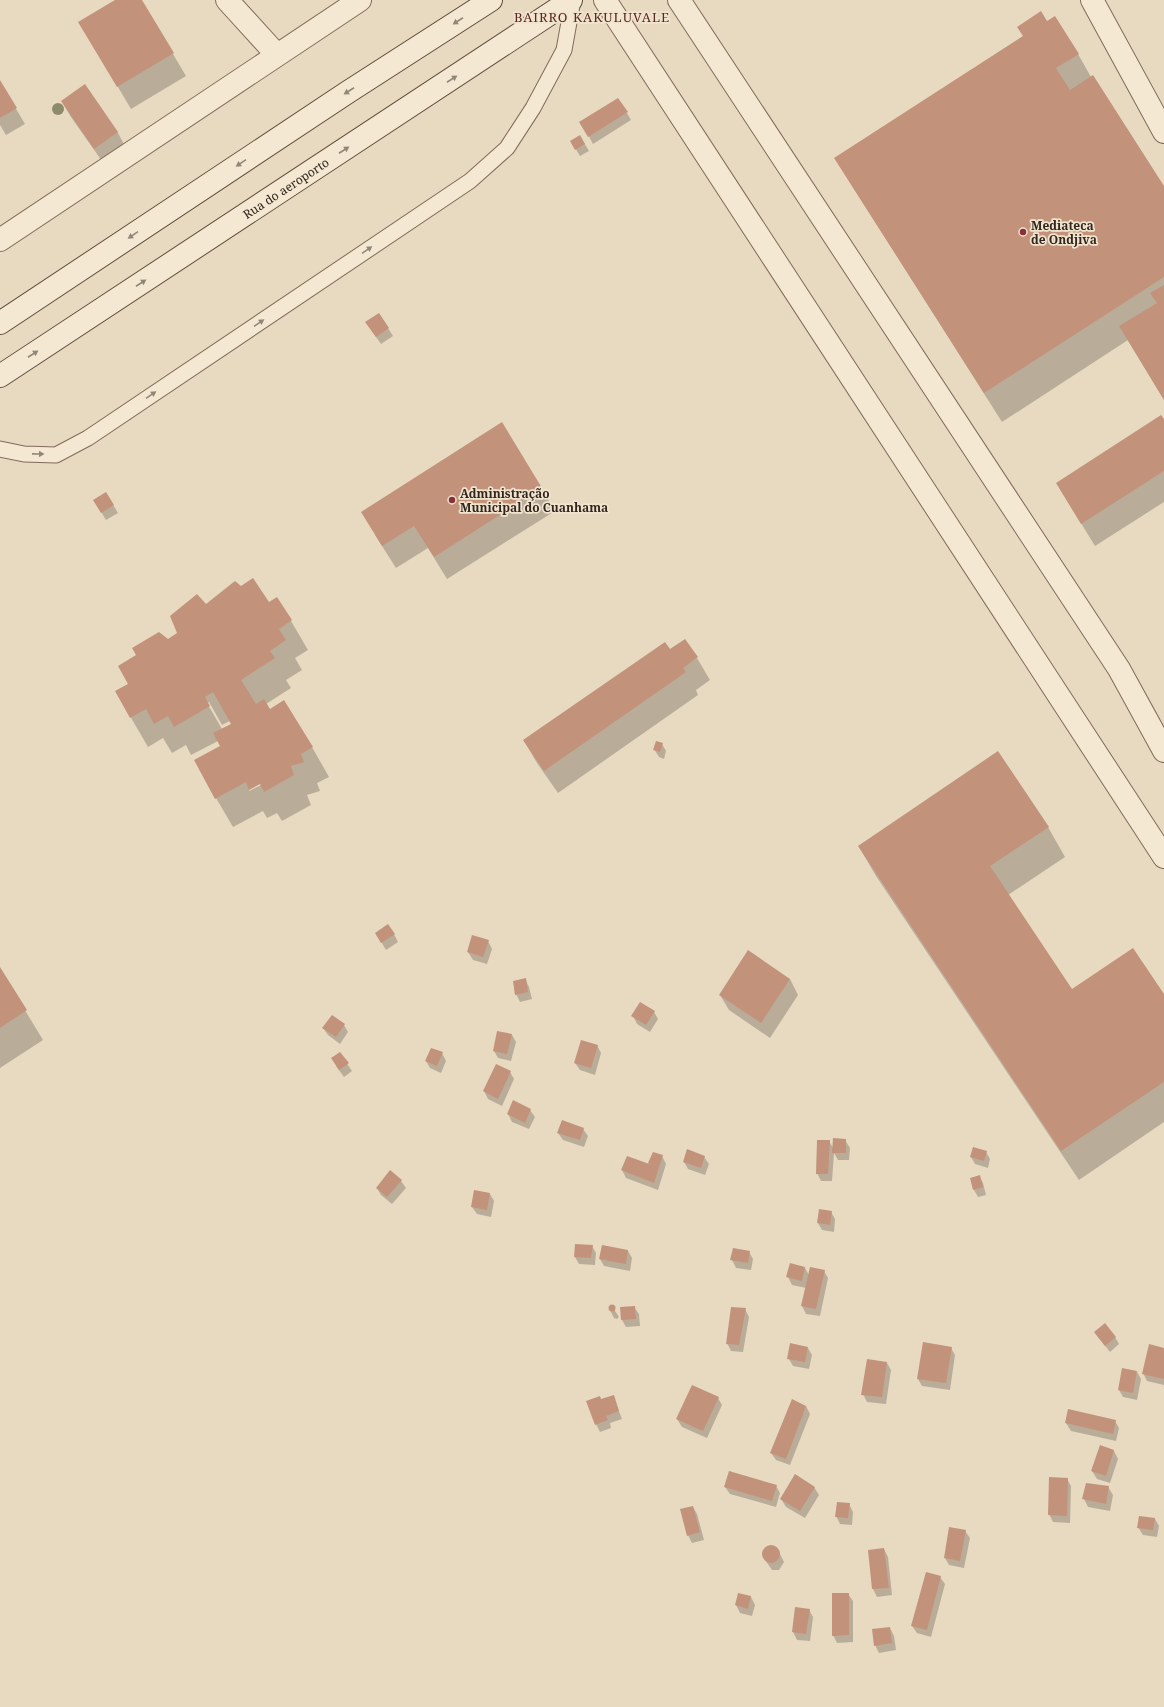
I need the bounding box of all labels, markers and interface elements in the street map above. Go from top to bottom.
district label: BAIRRO KAKULUVALE [514,8,670,26]
one-way arrow [453,17,464,25]
one-way arrow [446,75,458,82]
one-way arrow [344,87,354,95]
one-way arrow [338,146,349,154]
street label: Rua do aeroporto [239,153,332,222]
one-way arrow [236,159,246,167]
place label: Mediateca de Ondjiva [1031,217,1097,248]
marker: Mediateca de Ondjiva [1018,227,1028,237]
one-way arrow [127,231,138,239]
one-way arrow [362,246,372,254]
one-way arrow [136,279,146,287]
one-way arrow [254,319,264,327]
one-way arrow [27,351,38,358]
one-way arrow [146,391,156,399]
one-way arrow [32,451,44,458]
place label: Administração Municipal do Cuanhama [460,485,608,516]
marker: Administração Municipal do Cuanhama [447,495,457,505]

